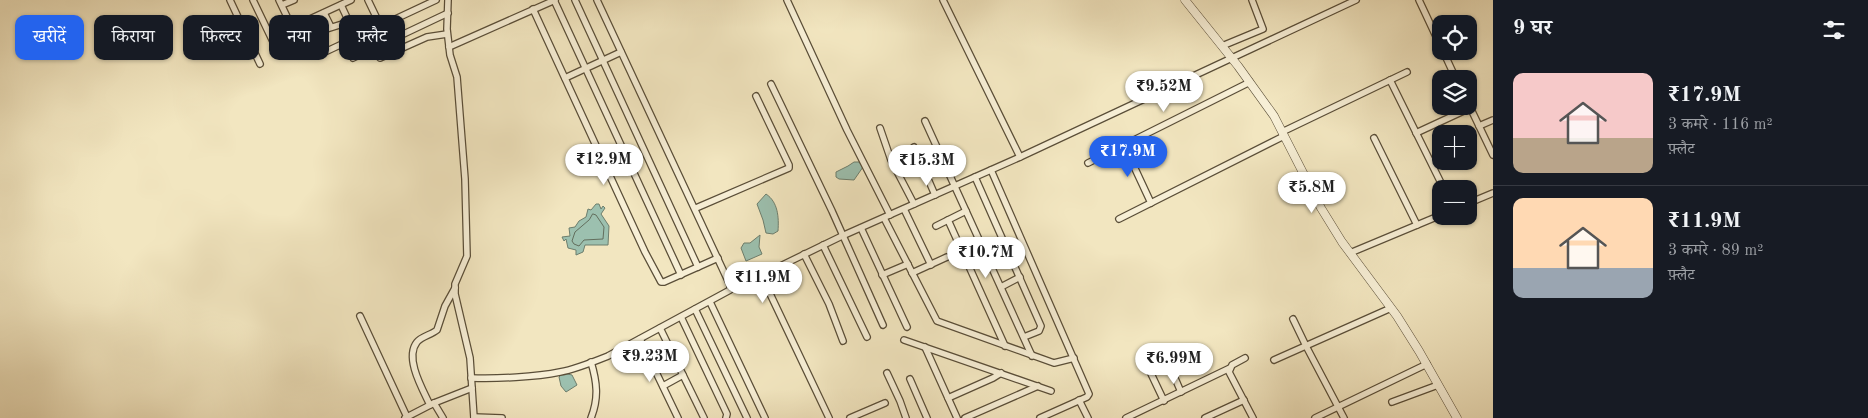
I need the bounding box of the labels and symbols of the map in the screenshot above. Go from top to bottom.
pin: ₹9.52M [1123,70,1205,113]
pin: ₹17.9M [1087,136,1169,178]
pin: ₹12.9M [563,144,645,186]
pin: ₹15.3M [886,144,968,187]
pin: ₹5.8M [1277,172,1347,214]
pin: ₹10.7M [945,236,1027,279]
pin: ₹11.9M [722,262,804,304]
pin: ₹9.23M [609,340,691,383]
pin: ₹6.99M [1133,342,1215,385]

